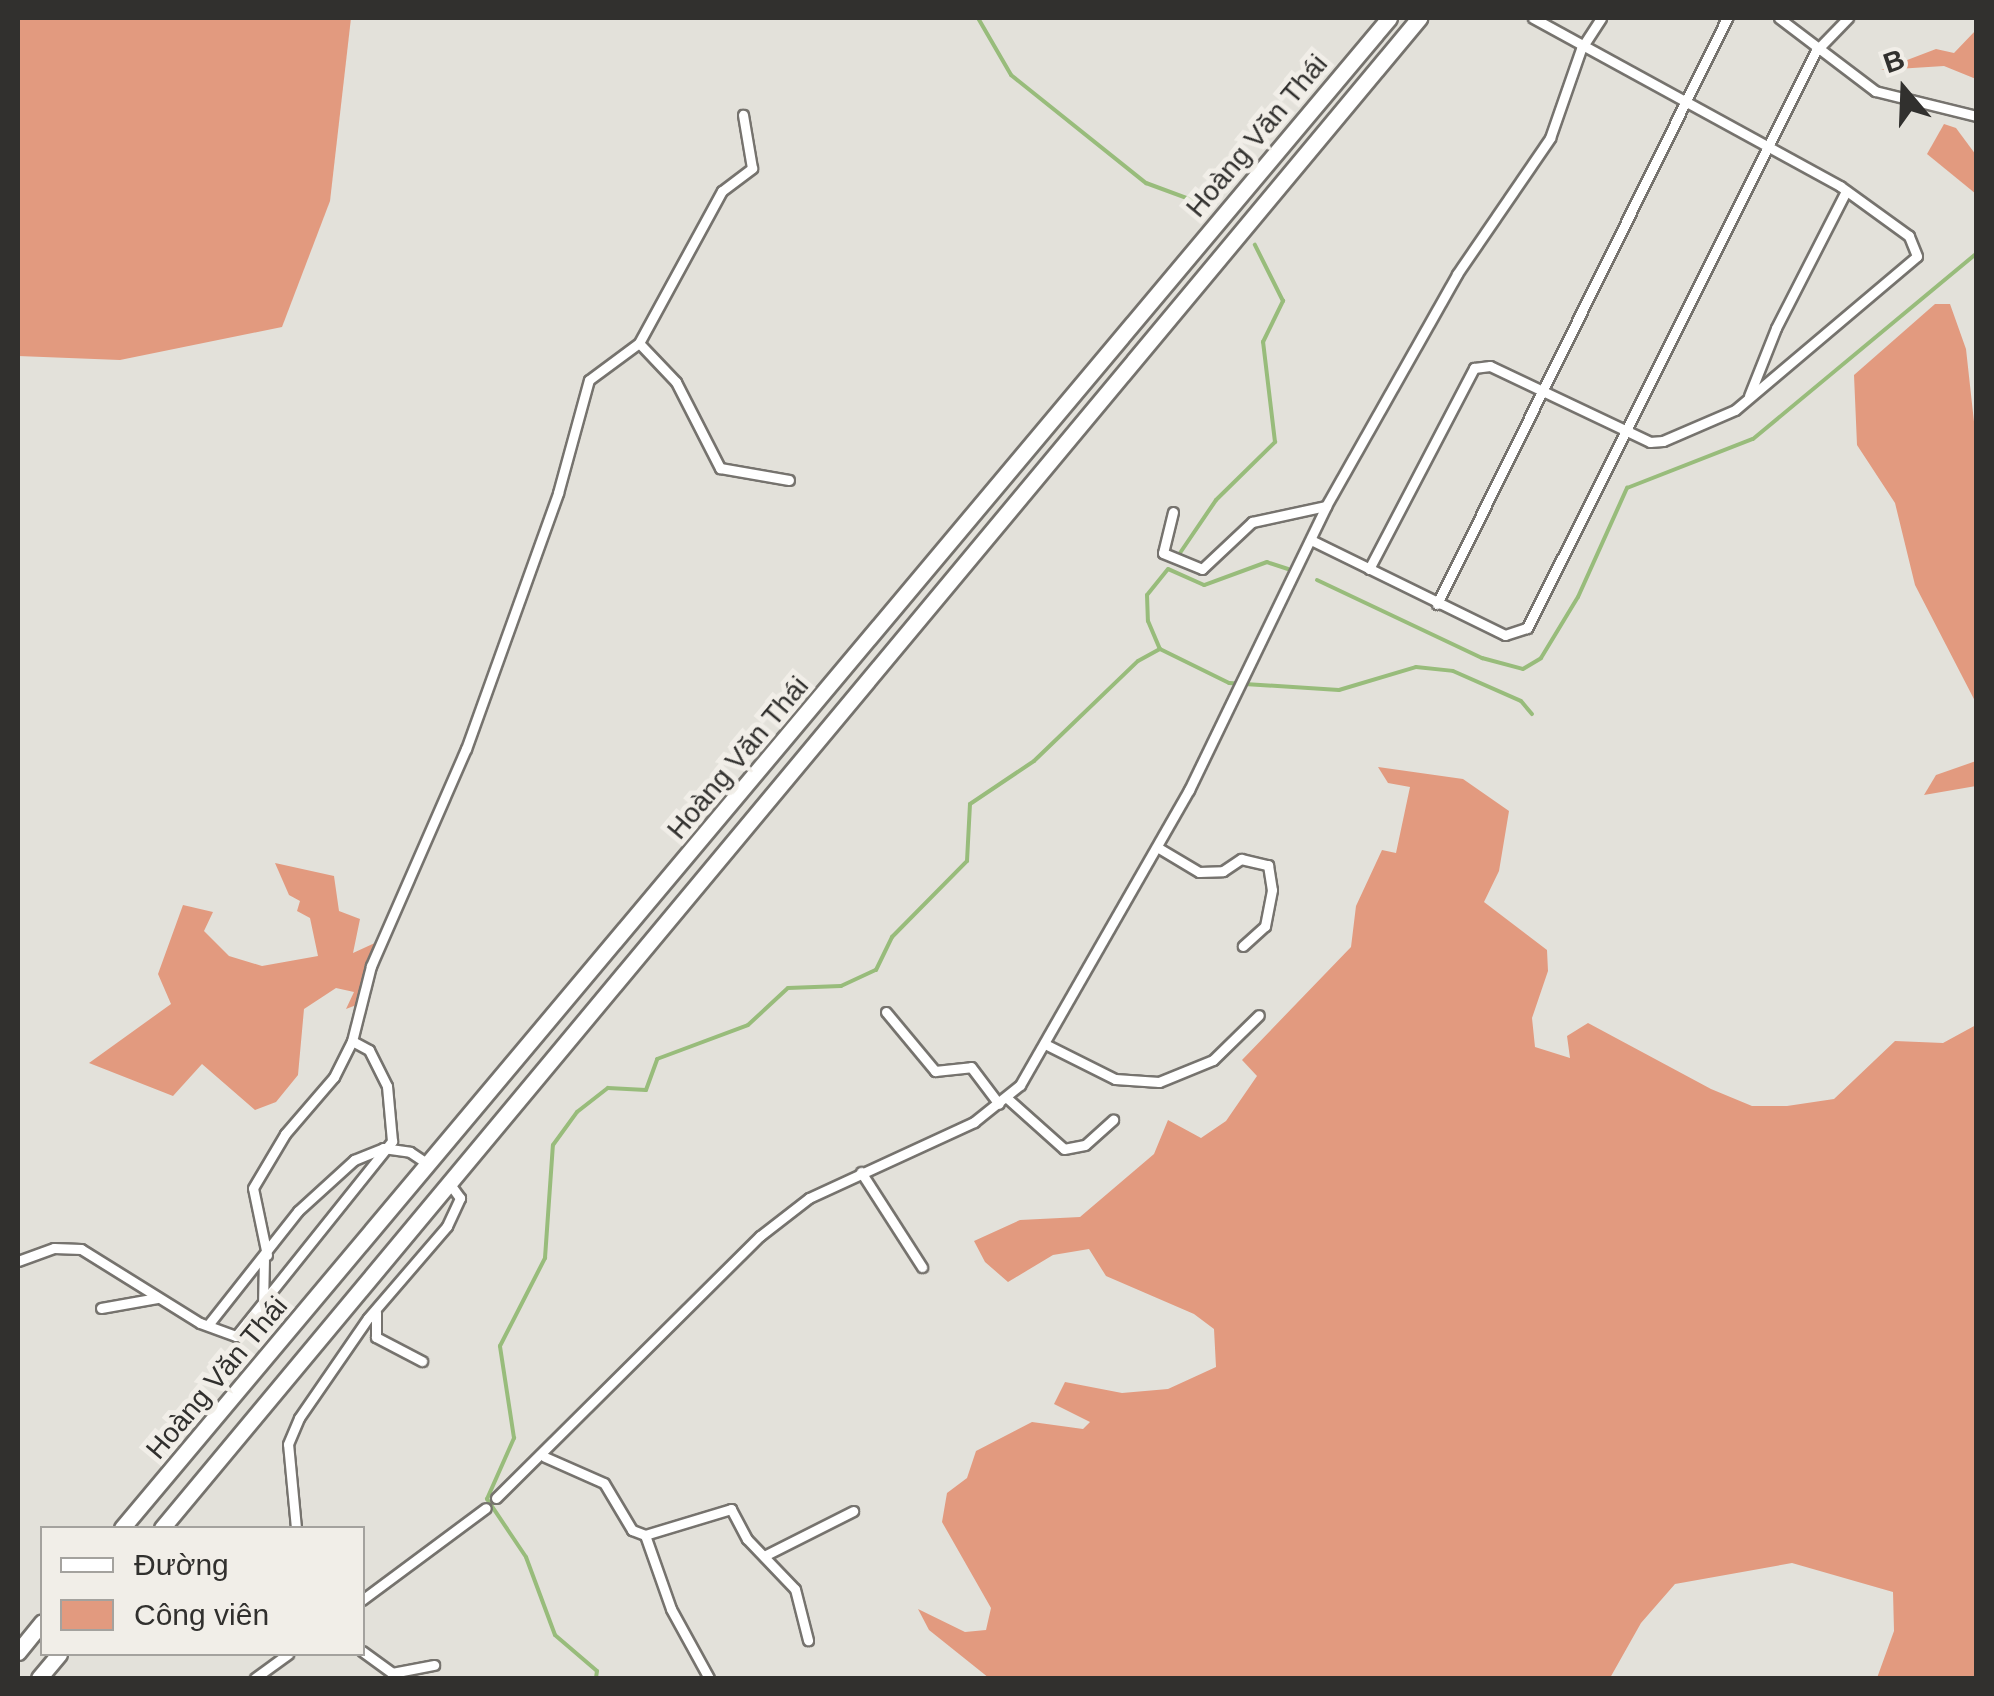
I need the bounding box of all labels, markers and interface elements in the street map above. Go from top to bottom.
north arrow [1854,40,1954,140]
text: B [1879,43,1909,79]
street label: Hoàng Văn Thái [1179,48,1335,224]
street label: Hoàng Văn Thái [660,670,816,846]
street label: Hoàng Văn Thái [139,1290,295,1466]
legend [40,1526,365,1656]
text: Đường [134,1548,229,1581]
text: Công viên [134,1598,269,1631]

